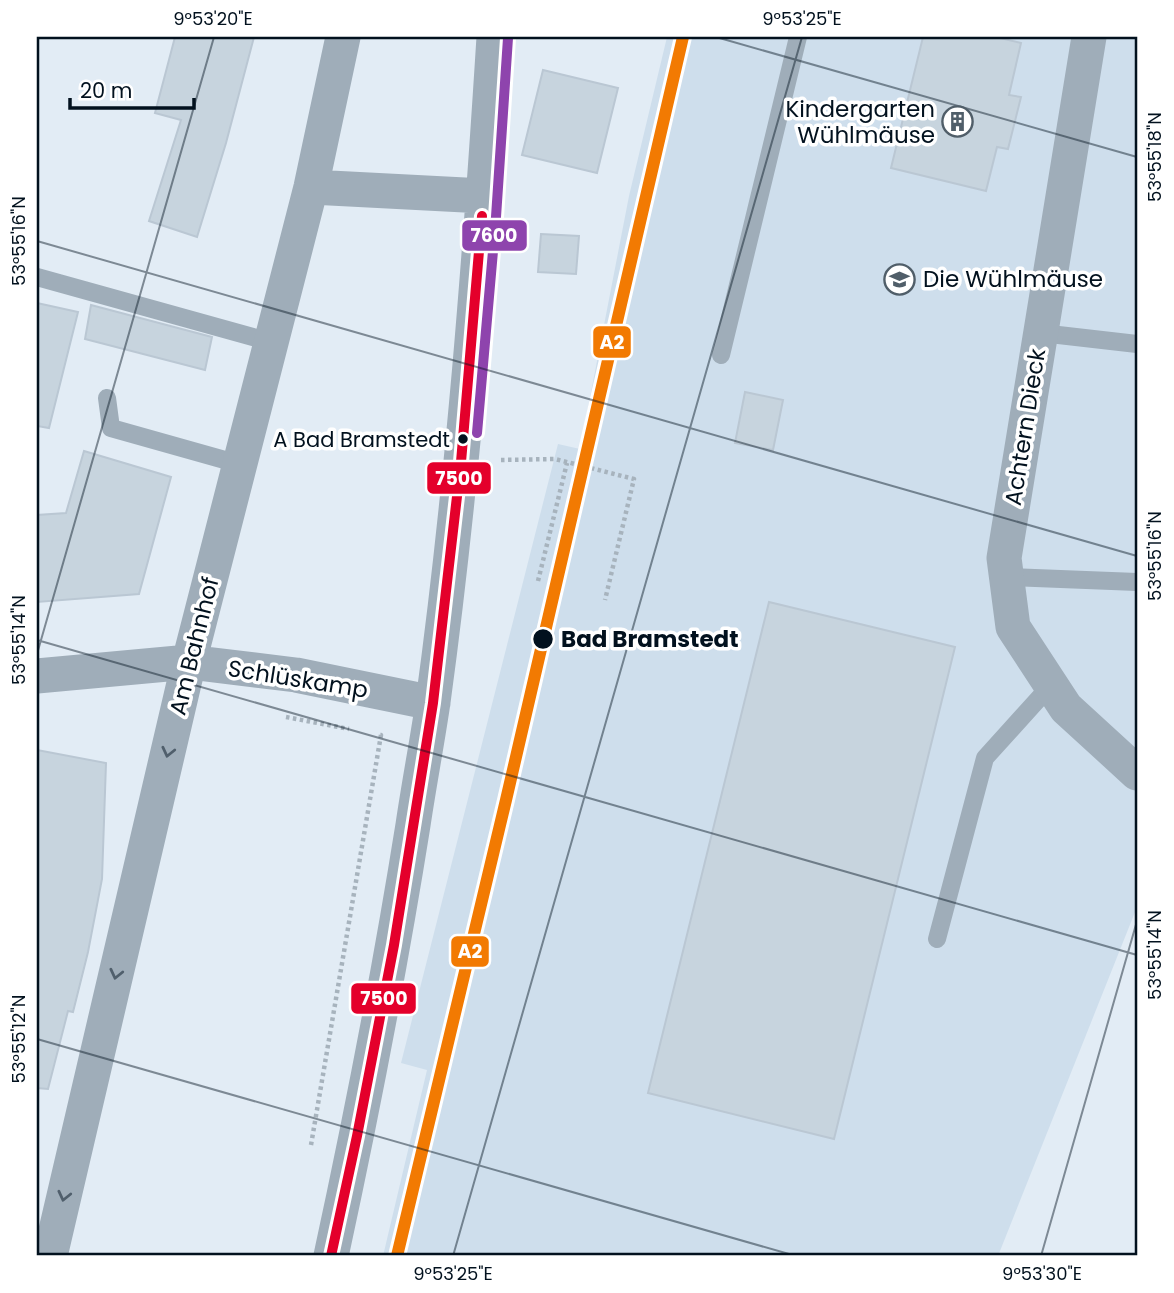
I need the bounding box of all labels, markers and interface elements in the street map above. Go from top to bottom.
text: 9°53'20"E [173,6,253,31]
text: 9°53'25"E [762,6,842,31]
scale bar [70,66,194,110]
text: 20 m [80,76,133,105]
place label: Kindergarten Wühlmäuse [785,93,935,151]
building icon: Kindergarten Wühlmäuse [941,105,975,139]
text: 53°55'18"N [1142,112,1167,202]
text: 53°55'16"N [6,196,31,286]
line badge: 7600 [461,219,528,252]
text: 7600 [470,222,518,249]
school or university icon: Die Wühlmäuse [883,262,917,296]
place label: Die Wühlmäuse [923,263,1103,295]
line badge: A2 [592,325,632,359]
text: A2 [600,329,625,356]
street label: Achtern Dieck [997,346,1053,508]
place label: A Bad Bramstedt [273,425,450,454]
marker: A Bad Bramstedt [456,432,470,446]
line badge: 7500 [426,461,492,495]
text: 7500 [435,465,483,492]
text: 53°55'16"N [1142,511,1167,601]
street label: Am Bahnhof [161,574,227,718]
text: 53°55'14"N [6,595,31,685]
place label: Bad Bramstedt [561,623,739,655]
marker: Bad Bramstedt [531,627,555,651]
street label: Schlüskamp [226,652,370,706]
one-way arrow [161,746,176,758]
text: 53°55'14"N [1142,910,1167,1000]
line badge: A2 [450,935,490,968]
text: A2 [458,938,483,965]
one-way arrow [110,968,124,980]
line badge: 7500 [350,982,417,1015]
text: 7500 [360,985,408,1012]
text: 53°55'12"N [6,995,31,1083]
one-way arrow [58,1190,73,1202]
text: 9°53'25"E [413,1261,493,1286]
text: 9°53'30"E [1002,1261,1082,1286]

